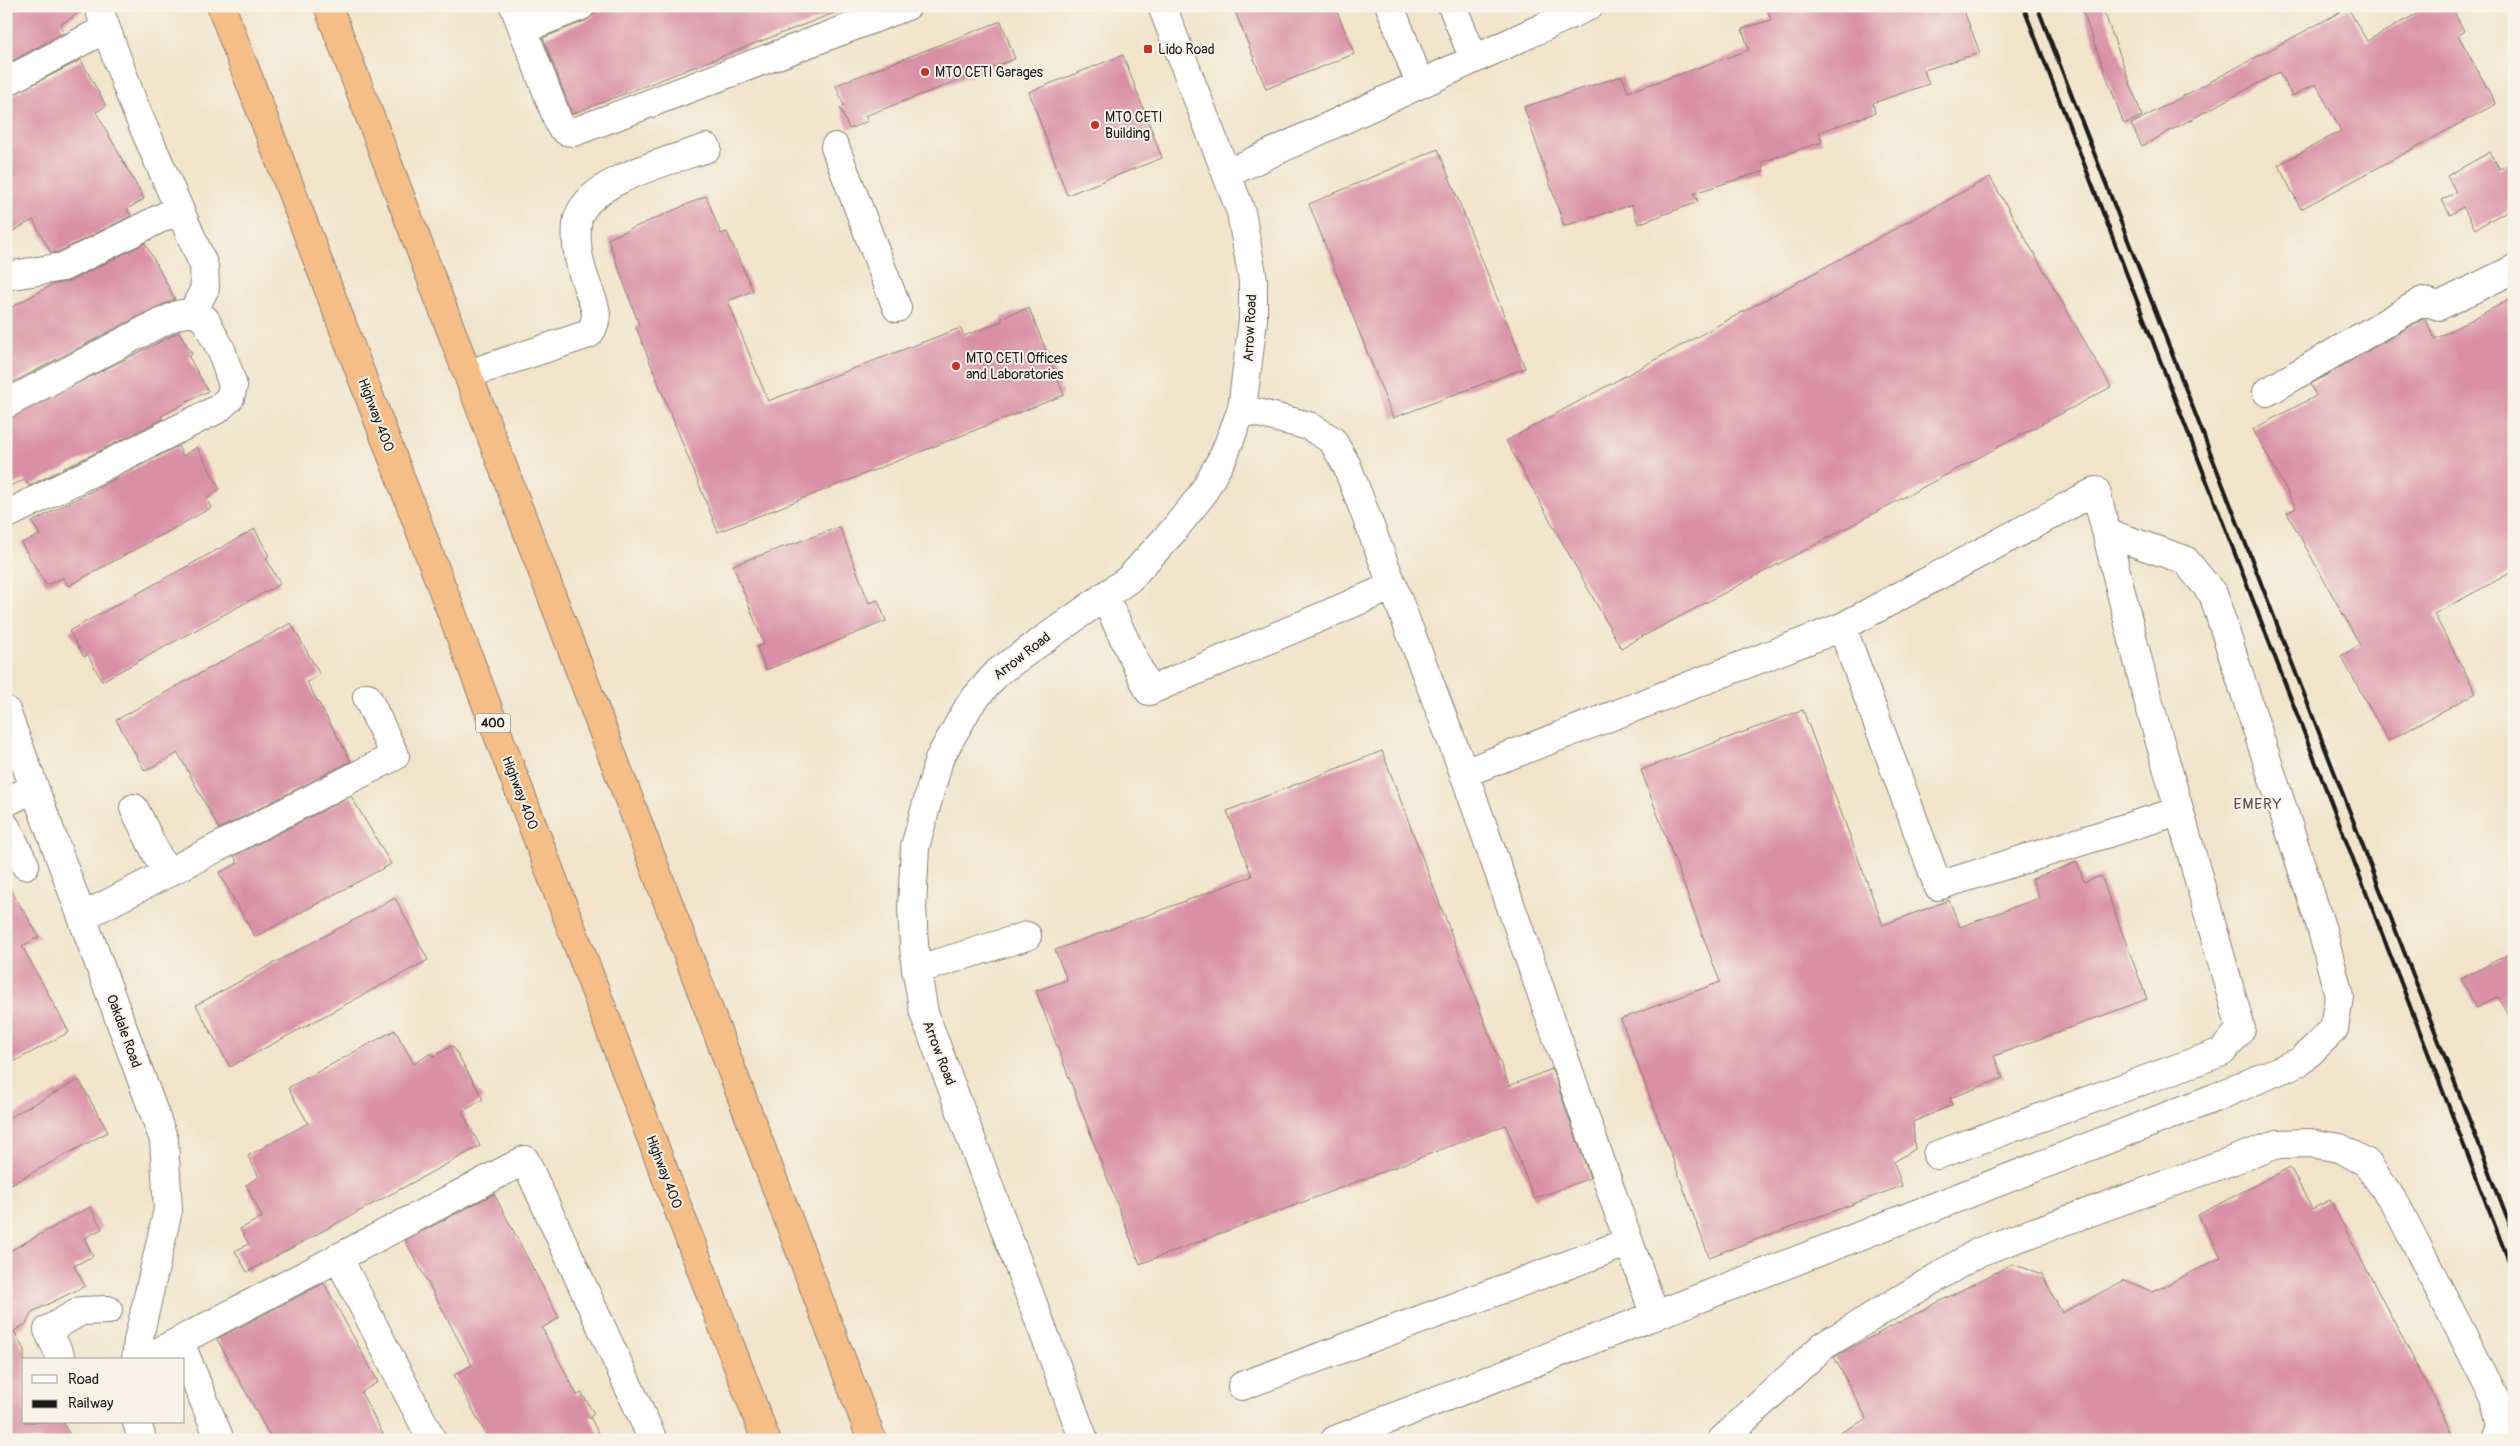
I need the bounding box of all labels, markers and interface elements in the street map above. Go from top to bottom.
place label: Lido Road [1158,41,1215,58]
marker: Lido Road [1142,43,1154,55]
place label: MTO CETI Garages [935,64,1044,81]
marker: MTO CETI Garages [919,66,931,78]
place label: MTO CETI Building [1105,109,1162,142]
marker: MTO CETI Building [1089,119,1101,131]
street label: Arrow Road [1240,294,1260,362]
place label: MTO CETI Offices and Laboratories [966,350,1068,383]
marker: MTO CETI Offices and Laboratories [950,360,962,372]
street label: Highway 400 [354,376,398,454]
street label: Arrow Road [990,628,1054,684]
road number: 400 [476,714,510,732]
street label: Highway 400 [498,754,542,832]
district label: EMERY [2234,795,2282,814]
street label: Oakdale Road [103,992,145,1070]
street label: Arrow Road [919,1018,959,1088]
street label: Highway 400 [642,1133,686,1211]
legend [22,1358,185,1424]
text: Road [68,1370,99,1389]
text: Railway [68,1394,114,1413]

